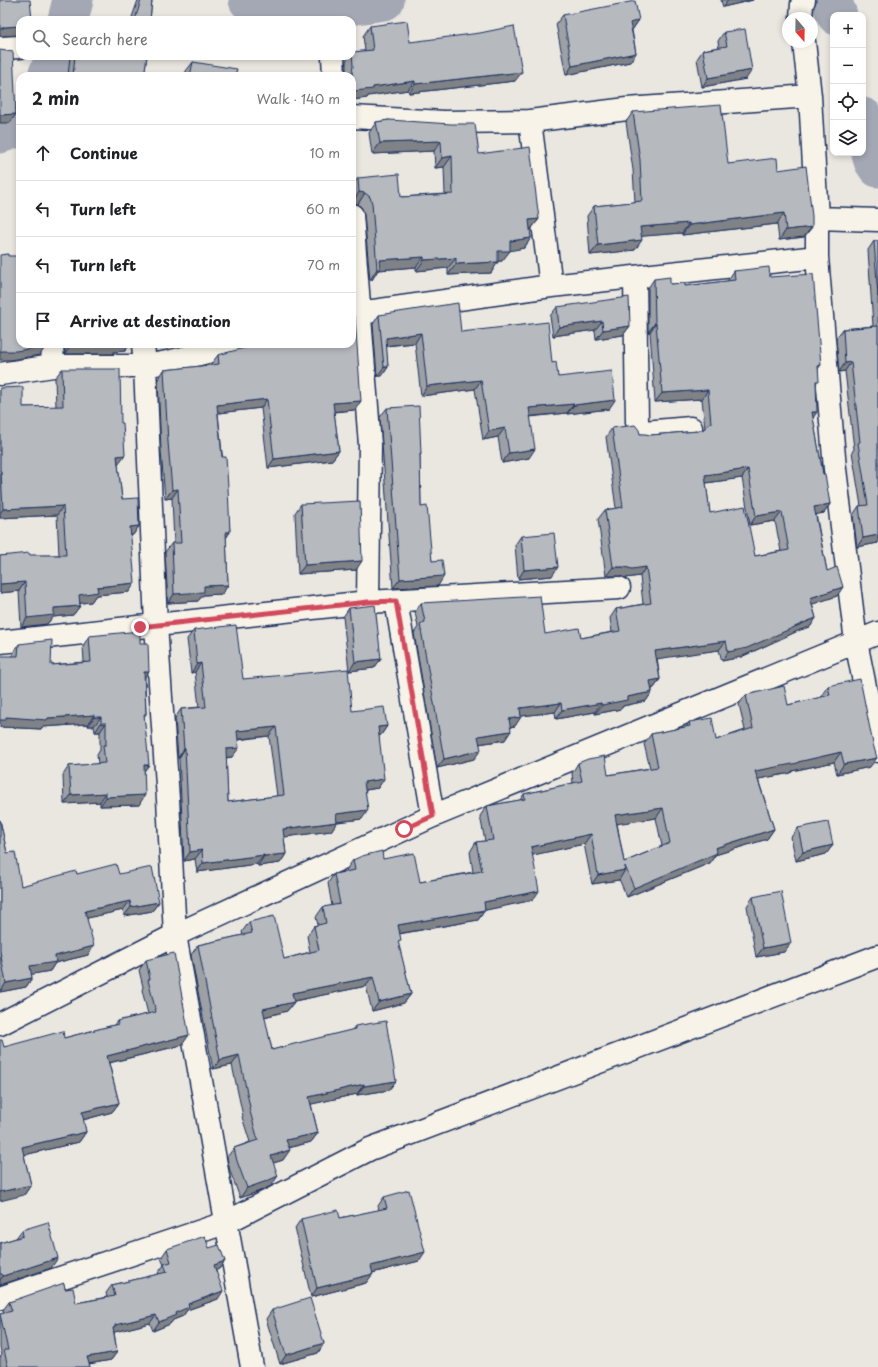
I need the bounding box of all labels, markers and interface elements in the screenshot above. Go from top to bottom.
north arrow [782,12,818,48]
map controls [830,12,866,156]
button: + [830,12,866,48]
search box [16,16,356,60]
icon: search [30,27,52,49]
text: Search here [62,27,148,50]
button: − [830,48,866,84]
button: locate [830,84,866,120]
text: 2 min [32,85,79,111]
text: Walk · 140 m [257,89,340,108]
button: layers [830,120,866,156]
text: Continue [70,141,138,164]
icon: ahead [32,142,54,164]
text: 10 m [310,143,340,162]
text: Turn left [70,197,136,220]
icon: left [32,198,54,220]
text: 60 m [306,199,340,218]
text: Turn left [70,253,136,276]
icon: left [32,254,54,276]
text: 70 m [307,255,340,274]
text: Arrive at destination [70,309,231,332]
icon: arrive [32,310,54,332]
route end [131,618,149,636]
route start [395,820,413,838]

